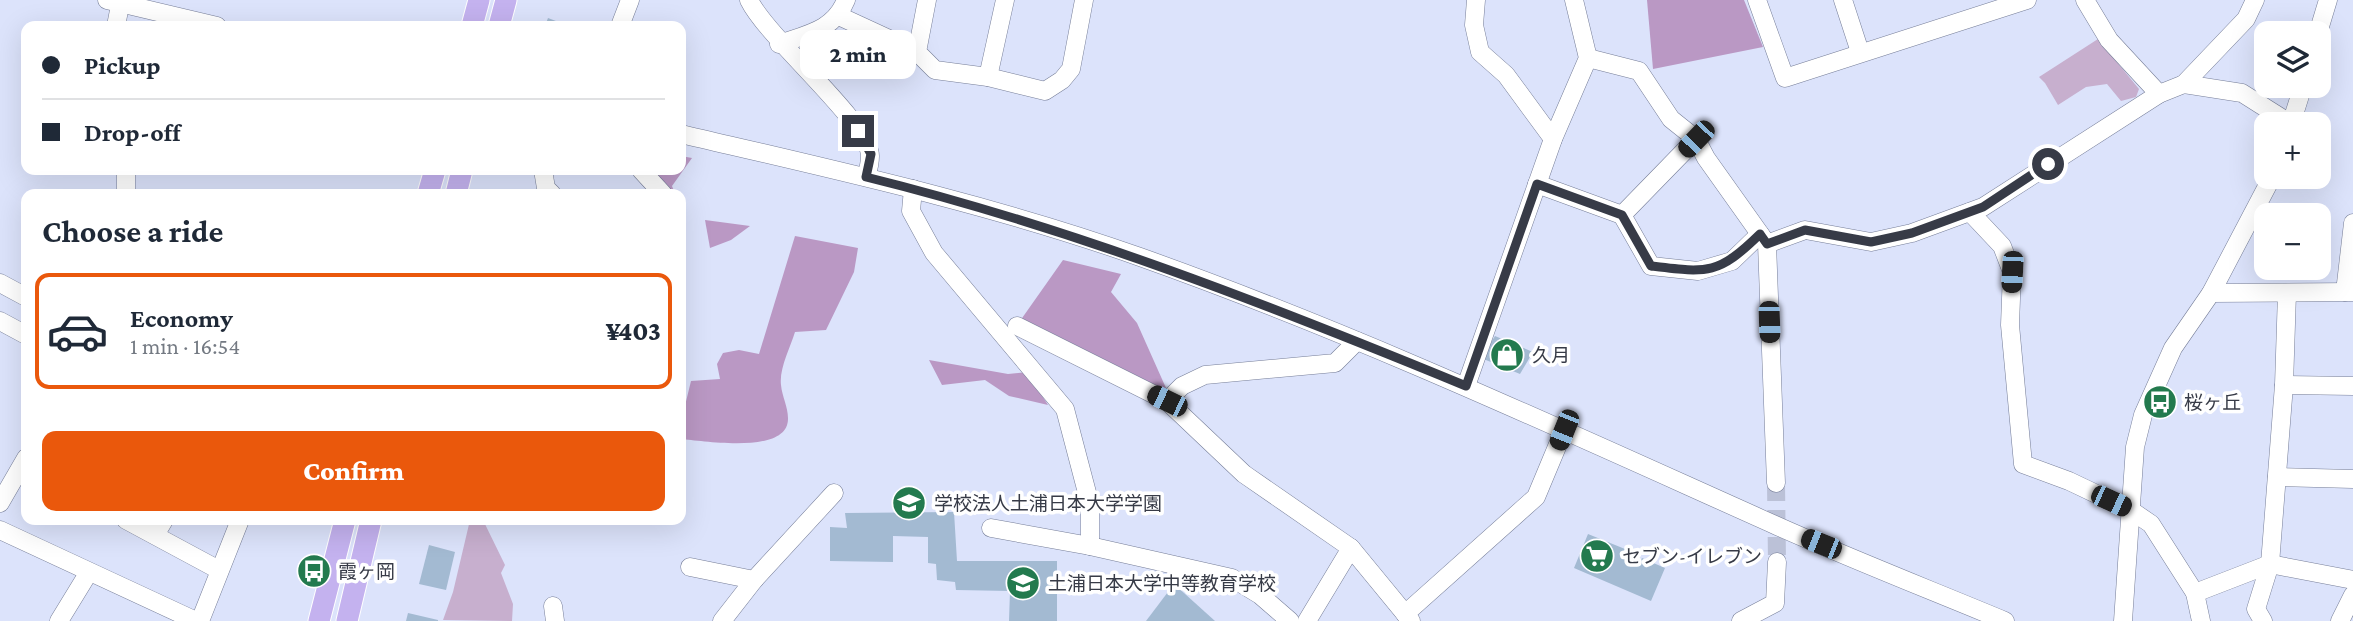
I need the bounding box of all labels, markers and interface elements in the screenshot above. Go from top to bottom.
map controls [2254,21,2331,280]
button: layers [2254,21,2331,98]
callout: 2 min [800,30,916,78]
text: 2 min [830,41,886,67]
text: Pickup [84,51,161,80]
button: + [2254,112,2331,189]
route end [842,115,874,147]
car [1674,117,1719,161]
text: Drop-off [84,118,181,147]
route start [2032,148,2064,180]
button: − [2254,203,2331,280]
text: Choose a ride [42,213,223,249]
car [2001,250,2024,294]
icon: car [46,300,109,363]
car [1758,301,1781,343]
text: Economy [130,304,233,333]
text: ¥403 [605,317,661,346]
text: 1 min · 16:54 [130,333,240,359]
shop icon: 久月 [1488,336,1526,374]
place label: 久月 [1532,345,1570,366]
car [1144,382,1191,420]
bus stop icon: 桜ヶ丘 [2141,383,2179,421]
place label: 桜ヶ丘 [2184,392,2241,413]
car [1547,407,1582,453]
button: Confirm [42,431,665,511]
car [2088,483,2135,519]
school or university icon: 学校法人土浦日本大学学園 [890,484,928,522]
place label: 学校法人土浦日本大学学園 [934,493,1162,514]
car [1798,526,1845,562]
supermarket icon: セブン-イレブン [1578,537,1616,575]
place label: セブン-イレブン [1622,546,1762,567]
bus stop icon: 霞ヶ岡 [295,552,333,590]
place label: 霞ヶ岡 [338,561,395,582]
school or university icon: 土浦日本大学中等教育学校 [1004,564,1042,602]
place label: 土浦日本大学中等教育学校 [1048,573,1276,594]

